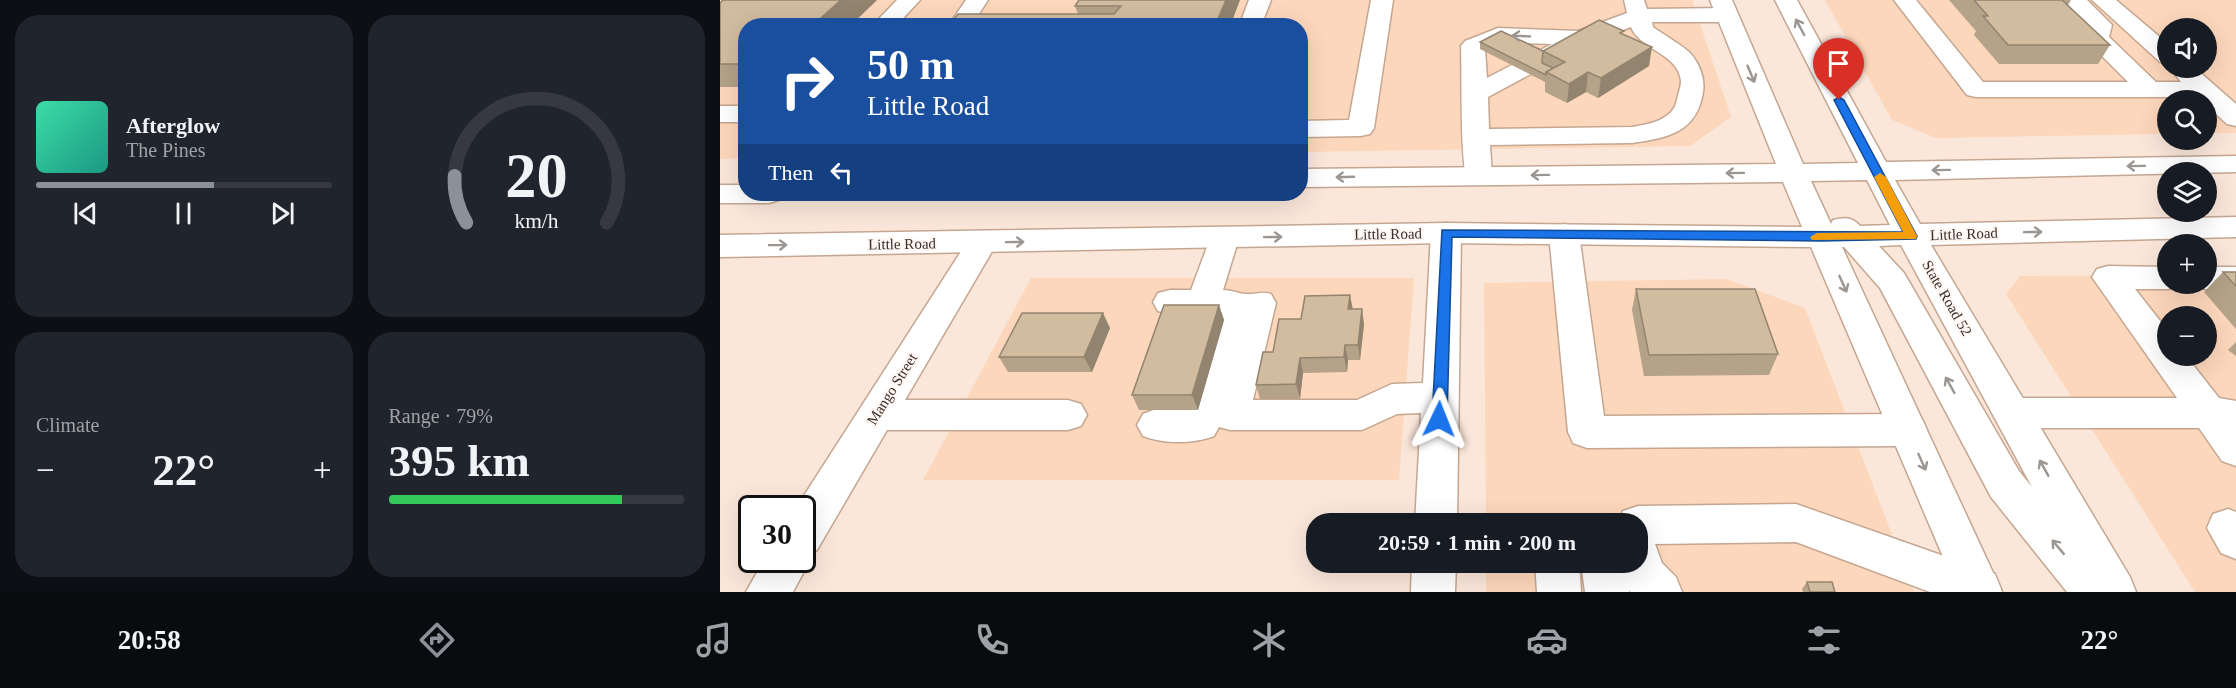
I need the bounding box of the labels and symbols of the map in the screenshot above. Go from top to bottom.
one-way arrow [1794,19,1805,37]
one-way arrow [1511,30,1531,41]
pin [1813,38,1864,100]
one-way arrow [1746,64,1757,82]
one-way arrow [2126,160,2146,172]
one-way arrow [1931,164,1951,176]
one-way arrow [1725,167,1745,179]
one-way arrow [1530,169,1550,181]
one-way arrow [1335,172,1355,183]
street label: Little Road [1354,225,1423,243]
street label: Little Road [1930,225,1999,243]
one-way arrow [2022,227,2042,238]
one-way arrow [1263,231,1283,243]
street label: Little Road [868,235,937,253]
one-way arrow [1005,237,1025,248]
one-way arrow [768,240,788,251]
street label: State Road 52 [1919,258,1975,338]
one-way arrow [1838,275,1849,293]
street label: Mango Street [864,350,921,428]
one-way arrow [1944,377,1956,394]
position arrow [1407,387,1471,451]
one-way arrow [1917,453,1928,471]
one-way arrow [2038,460,2050,477]
speed limit sign: 30 [738,495,816,573]
one-way arrow [2051,539,2064,555]

